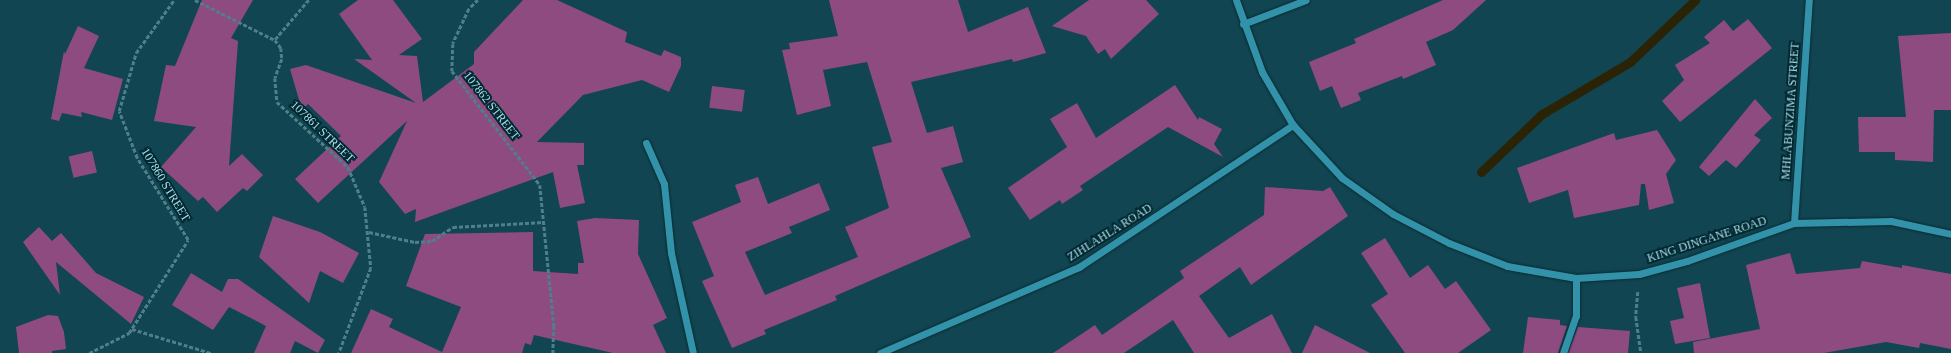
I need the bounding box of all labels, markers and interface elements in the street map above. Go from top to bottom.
street label: MHLABUNZIMA STREET [1779,42,1803,180]
street label: 107862 STREET [460,69,522,143]
street label: 107861 STREET [287,98,357,166]
street label: 107860 STREET [137,146,193,224]
street label: ZIHLAHLA ROAD [1065,201,1155,265]
street label: KING DINGANE ROAD [1645,214,1769,266]

